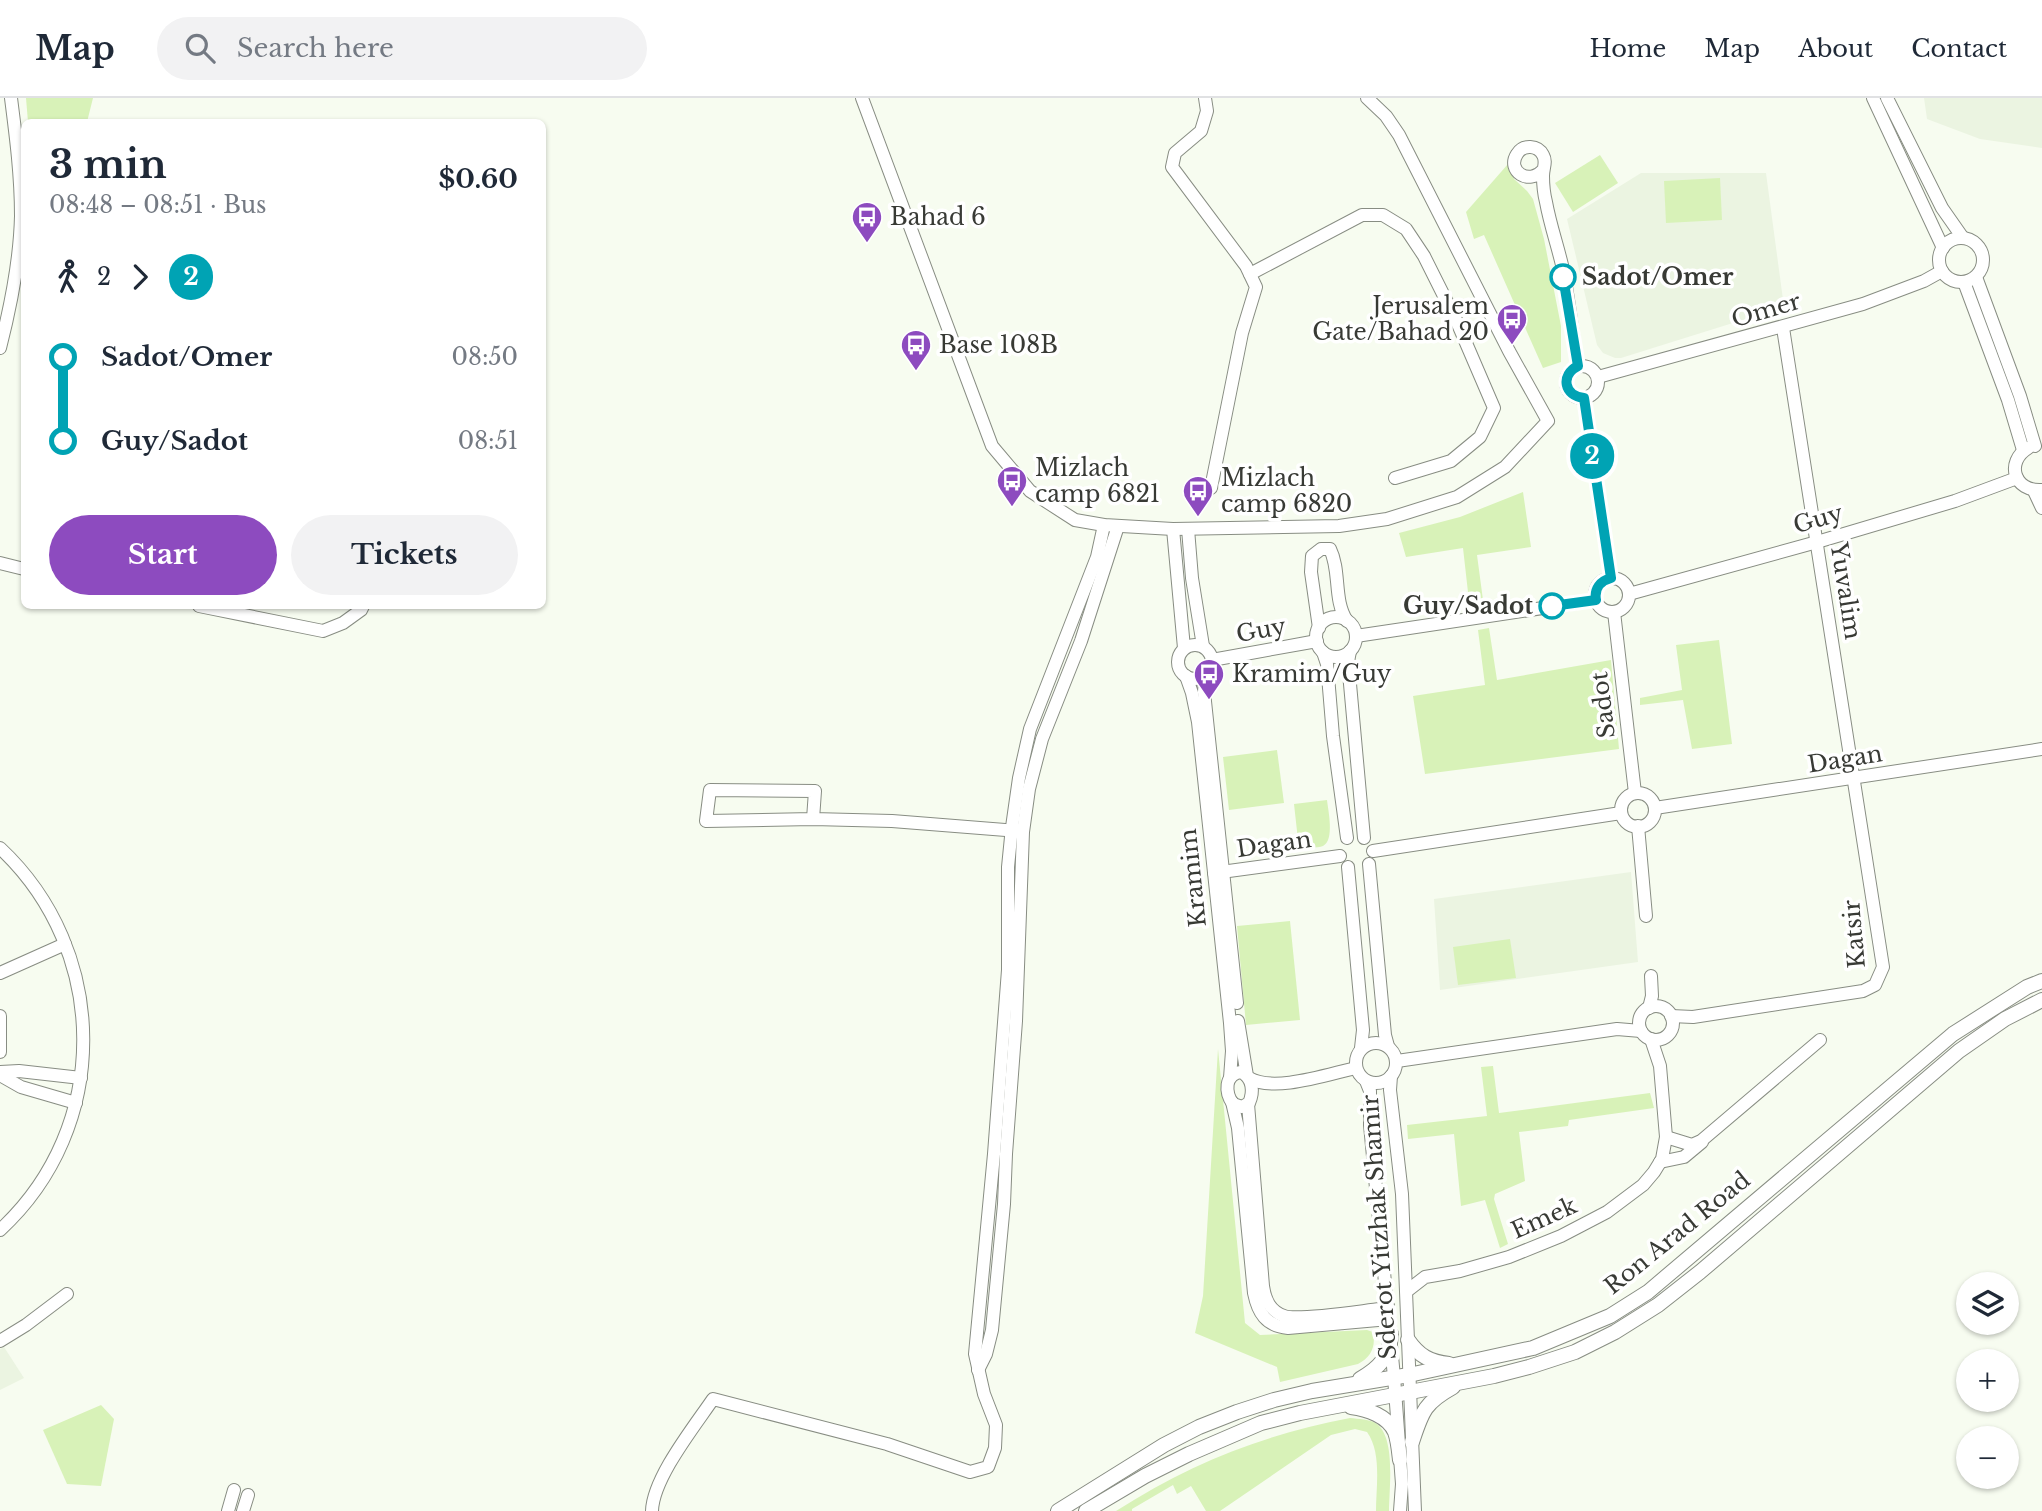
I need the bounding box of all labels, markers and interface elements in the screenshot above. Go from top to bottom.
search box [157,17,647,80]
text: Map [35,28,115,69]
icon: search [181,29,219,67]
text: Search here [237,32,394,64]
text: Home [1590,34,1666,63]
text: Map [1704,34,1760,63]
text: About [1798,34,1873,63]
text: Contact [1911,34,2007,63]
text: 3 min [49,141,167,188]
text: $0.60 [439,163,518,195]
text: 08:48 – 08:51 · Bus [49,191,267,219]
bus stop icon: Bahad 6 [850,200,884,244]
place label: Bahad 6 [890,203,986,231]
icon: walk [49,258,87,296]
icon: forward [121,258,159,296]
text: 2 [183,262,199,291]
text: 2 [97,263,111,291]
place label: Sadot/Omer [1582,263,1734,291]
marker: Sadot/Omer [1550,264,1576,290]
street label: Omer [1728,287,1804,333]
place label: Jerusalem Gate/Bahad 20 [1312,292,1489,346]
bus stop icon: Jerusalem Gate/Bahad 20 [1495,302,1529,346]
bus stop icon: Base 108B [899,328,933,372]
place label: Base 108B [939,331,1058,359]
text: Sadot/Omer [101,341,272,373]
text: 08:50 [452,343,518,371]
text: Guy/Sadot [101,425,248,457]
text: 08:51 [458,427,518,455]
line badge: 2 [1569,433,1615,479]
text: 2 [1584,441,1600,470]
place label: Mizlach camp 6821 [1035,454,1160,508]
bus stop icon: Mizlach camp 6821 [995,464,1029,508]
place label: Mizlach camp 6820 [1221,464,1352,518]
bus stop icon: Mizlach camp 6820 [1181,474,1215,518]
street label: Guy [1790,499,1846,539]
button: Start [49,515,277,595]
button: Tickets [291,515,518,595]
street label: Yuvalim [1824,540,1868,642]
place label: Guy/Sadot [1403,592,1533,620]
marker: Guy/Sadot [1539,593,1565,619]
street label: Guy [1234,612,1288,648]
bus stop icon: Kramim/Guy [1192,657,1226,701]
place label: Kramim/Guy [1232,660,1392,688]
street label: Sadot [1585,670,1621,740]
street label: Dagan [1806,739,1885,779]
street label: Dagan [1235,825,1313,863]
street label: Kramim [1174,827,1212,929]
street label: Katsir [1837,899,1871,969]
street label: Sderot Yitzhak Shamir [1356,1094,1402,1360]
street label: Ron Arad Road [1599,1166,1755,1300]
street label: Emek [1507,1191,1582,1245]
map controls [1956,1272,2019,1489]
button: layers [1956,1272,2019,1335]
button: + [1956,1349,2019,1412]
button: − [1956,1426,2019,1489]

